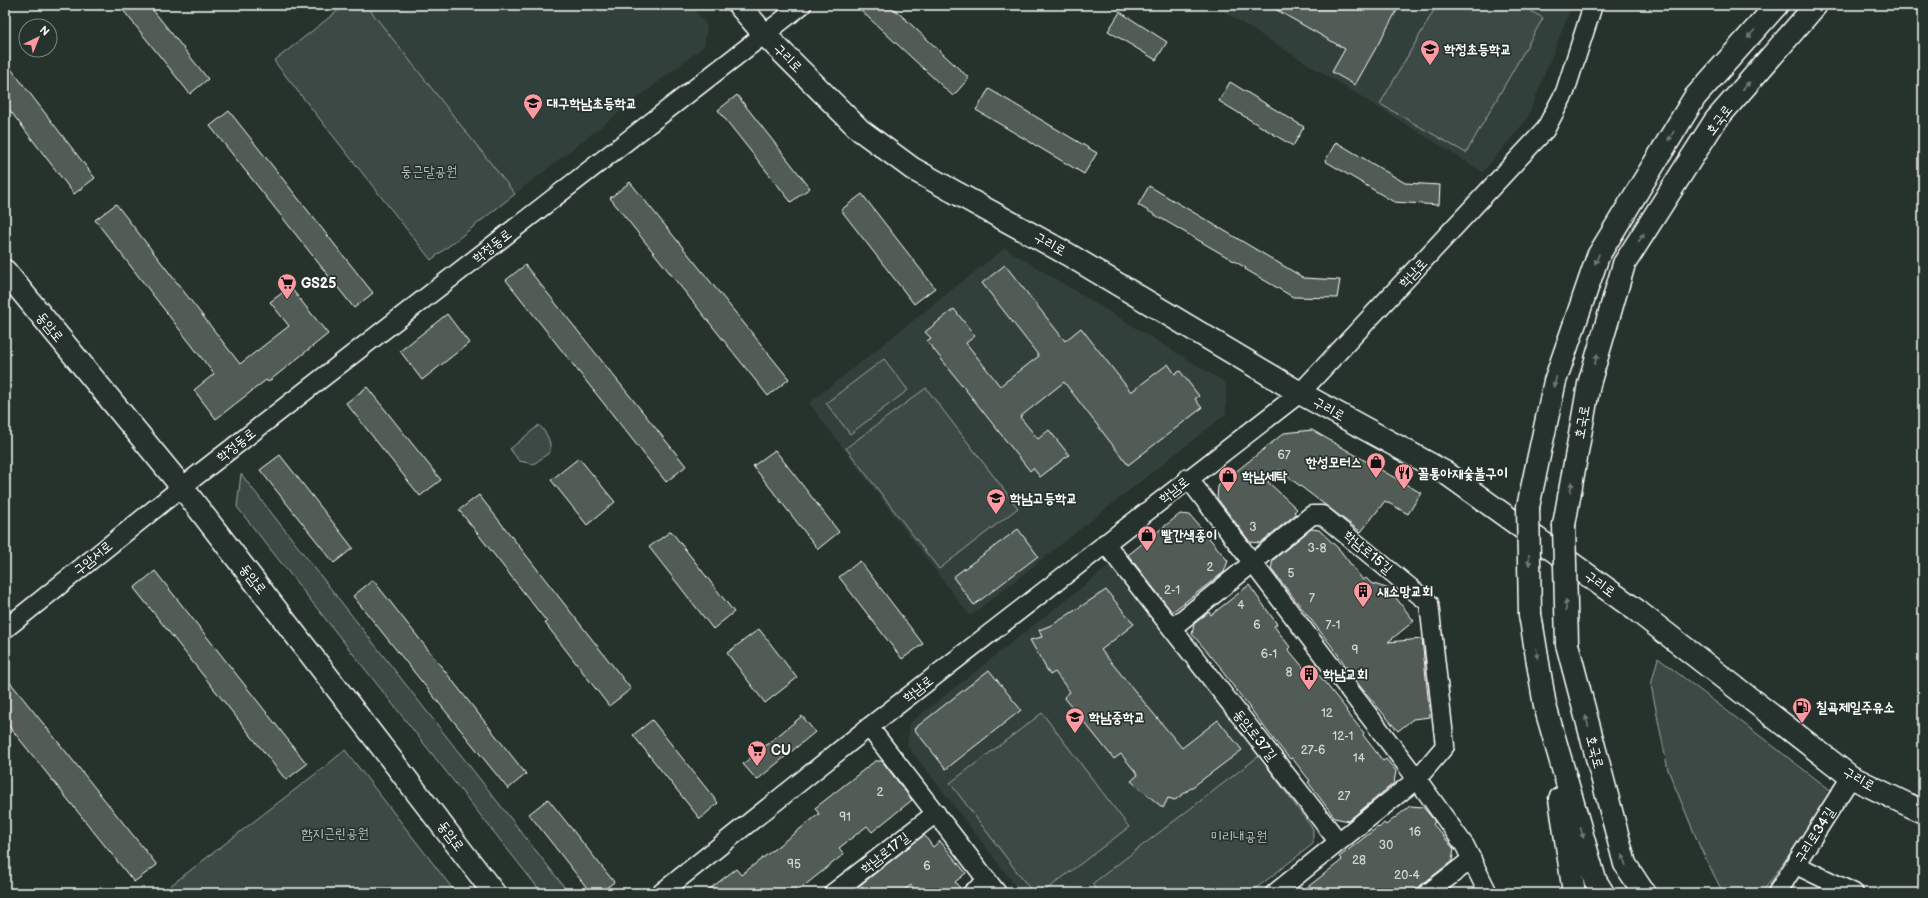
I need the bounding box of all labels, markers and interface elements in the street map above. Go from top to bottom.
north arrow [18,18,58,58]
text: N [37,23,52,39]
one-way arrow [1746,29,1755,39]
school or university icon: 학정초등학교 [1419,38,1441,66]
street label: 구리로 [770,40,806,76]
place label: 학정초등학교 [1443,41,1512,58]
one-way arrow [1742,80,1751,91]
school or university icon: 대구학남초등학교 [522,92,544,120]
place label: 대구학남초등학교 [546,95,637,112]
street label: 호국로 [1702,101,1736,139]
one-way arrow [1667,131,1675,141]
park label: 둥근달공원 [401,163,457,180]
street label: 학정동로 [469,225,515,267]
street label: 구리로 [1031,228,1069,260]
one-way arrow [1637,232,1644,244]
one-way arrow [1593,254,1599,266]
street label: 학남로 [1395,255,1431,291]
supermarket icon: GS25 [276,272,298,300]
place label: GS25 [301,275,336,292]
street label: 동암로 [33,309,67,345]
one-way arrow [1593,353,1599,365]
one-way arrow [1552,377,1558,389]
street label: 구리로 [1310,393,1348,425]
street label: 호국로 [1571,404,1593,440]
street label: 학정동로 [213,424,259,466]
house number: 67 [1277,448,1291,463]
shop icon: 한성모터스 [1365,451,1387,479]
place label: 한성모터스 [1305,454,1362,471]
restaurant icon: 꼴통아재숯불구이 [1393,462,1415,490]
shop icon: 학남세탁 [1217,465,1239,493]
place label: 꼴통아재숯불구이 [1418,465,1508,482]
place label: 학남세탁 [1241,468,1288,485]
street label: 학남로 [1155,473,1193,507]
one-way arrow [1568,481,1574,493]
school or university icon: 학남고등학교 [985,487,1007,515]
place label: 학남고등학교 [1009,490,1078,507]
house number: 3 [1249,520,1257,535]
shop icon: 빨간색종이 [1136,524,1158,552]
place label: 빨간색종이 [1161,527,1217,544]
street label: 학남로15길 [1340,527,1396,578]
street label: 구암서로 [70,537,116,579]
house number: 3-8 [1308,541,1326,556]
one-way arrow [1526,554,1533,566]
street label: 동암로 [236,560,270,598]
house number: 2 [1206,560,1214,575]
house number: 5 [1288,566,1295,581]
street label: 구리로 [1581,567,1619,601]
building icon: 새소망교회 [1352,580,1374,608]
house number: 2-1 [1164,583,1180,598]
place label: 새소망교회 [1377,583,1433,600]
house number: 7 [1309,591,1315,606]
house number: 4 [1237,598,1245,613]
one-way arrow [1563,598,1569,611]
house number: 6 [1253,618,1261,633]
house number: 7-1 [1326,618,1340,633]
house number: 9 [1352,643,1359,658]
house number: 6-1 [1261,647,1277,662]
one-way arrow [1534,647,1540,659]
building icon: 학남교회 [1298,663,1320,691]
house number: 8 [1286,665,1293,680]
place label: 학남교회 [1322,666,1368,683]
street label: 학남로 [899,672,937,706]
fuel station icon: 칠곡제일주유소 [1791,696,1813,724]
place label: 칠곡제일주유소 [1816,699,1895,716]
school or university icon: 학남중학교 [1064,706,1086,734]
street label: 동암로37길 [1230,706,1281,765]
house number: 12 [1321,706,1333,721]
place label: 학남중학교 [1088,709,1145,726]
one-way arrow [1584,715,1590,727]
house number: 12-1 [1333,729,1353,744]
street label: 호국로 [1582,733,1608,771]
supermarket icon: CU [746,739,768,767]
place label: CU [771,742,791,759]
house number: 27-6 [1301,743,1325,758]
house number: 14 [1353,751,1366,766]
street label: 구리로 [1840,763,1878,795]
house number: 2 [876,785,884,800]
house number: 27 [1338,789,1351,804]
street label: 구리로34길 [1791,803,1839,866]
house number: 91 [839,810,851,825]
street label: 동암로 [434,817,468,855]
park label: 함지근린공원 [301,825,369,842]
house number: 16 [1409,825,1421,840]
one-way arrow [1579,827,1585,839]
street label: 학남로17길 [857,828,913,877]
park label: 미리내공원 [1211,828,1267,845]
house number: 30 [1379,838,1393,853]
house number: 28 [1352,853,1366,868]
one-way arrow [1621,853,1627,865]
house number: 95 [787,857,801,872]
house number: 6 [923,859,931,874]
house number: 20-4 [1394,868,1421,883]

